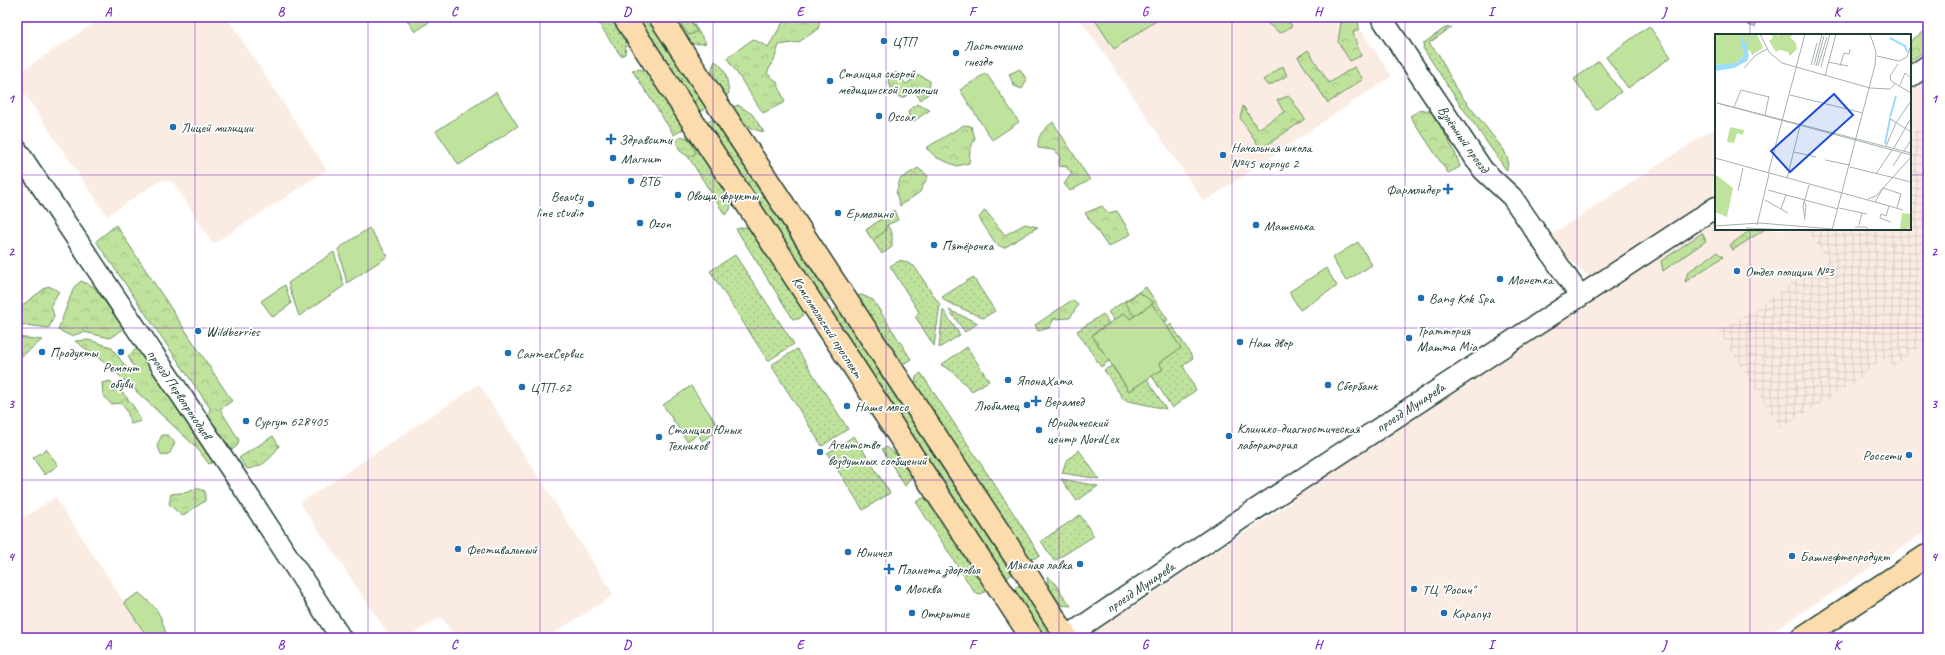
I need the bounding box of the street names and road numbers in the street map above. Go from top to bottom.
street label: Взлётный проезд [1434,102,1494,178]
street label: Комсомольский проспект [788,273,867,382]
street label: проезд Первопроходцев [143,346,217,444]
street label: проезд Мунарева [1373,378,1449,436]
street label: проезд Мунарева [1103,558,1179,617]

